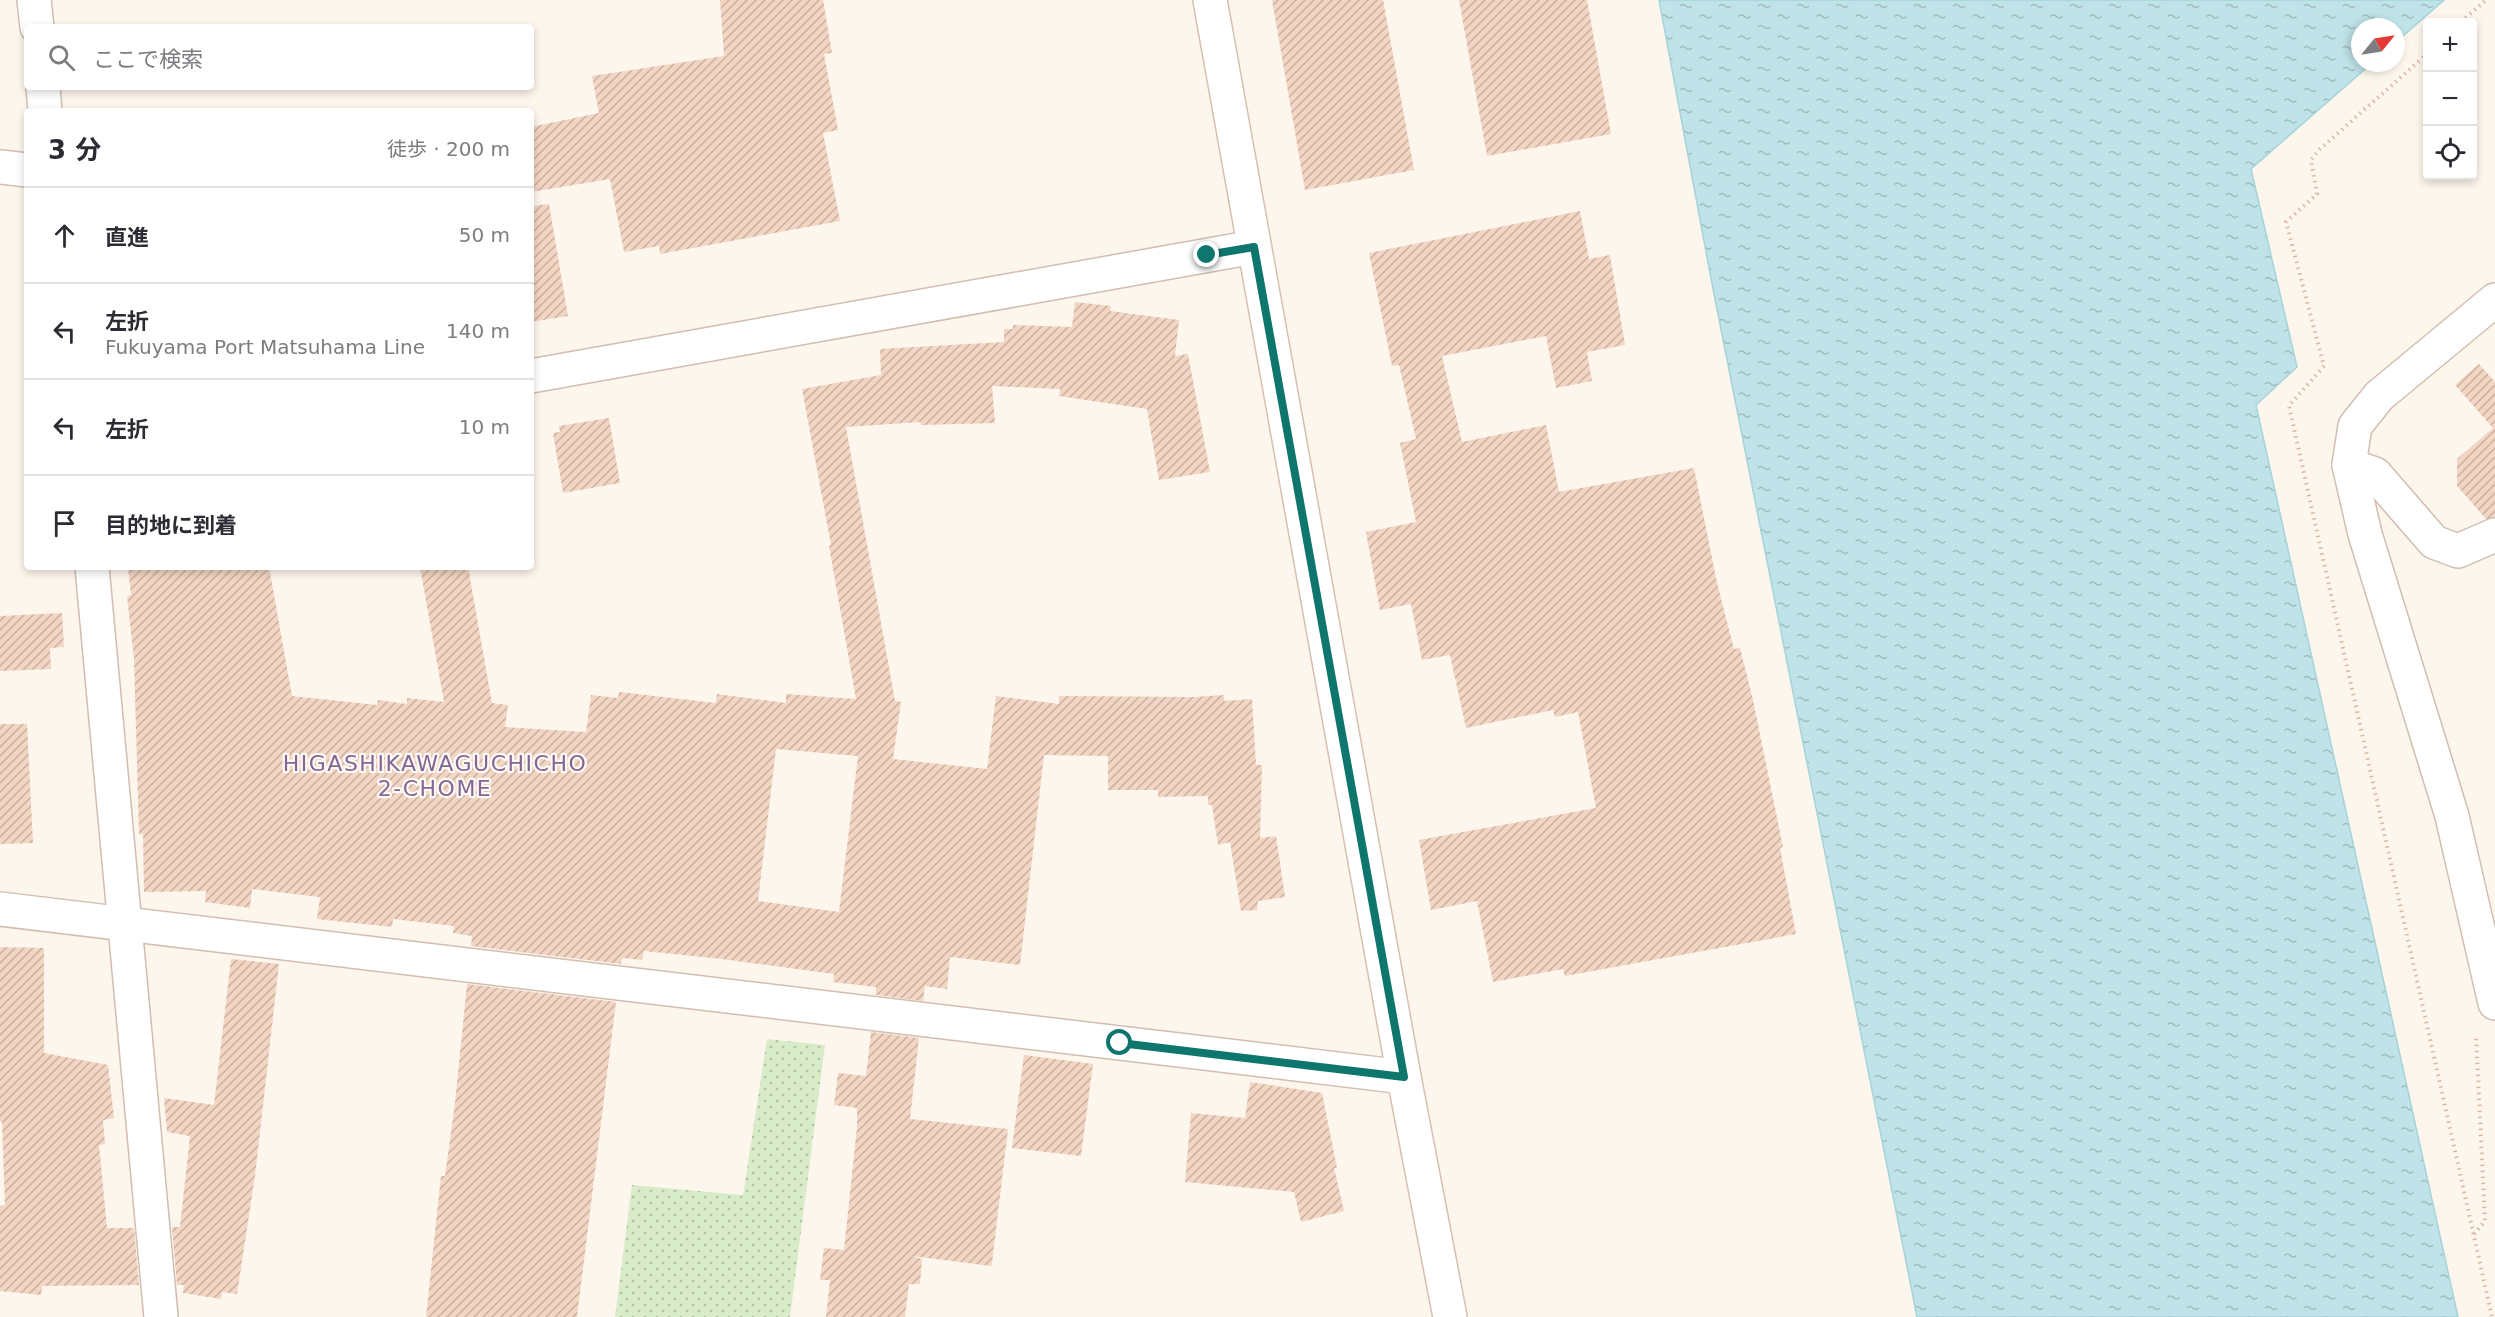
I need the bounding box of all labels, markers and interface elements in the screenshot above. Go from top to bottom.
north arrow [2351,18,2405,72]
map controls [2423,18,2477,180]
button: + [2423,18,2477,72]
search box [24,24,534,90]
icon: search [45,41,78,74]
text: ここで検索 [93,47,203,72]
button: − [2423,72,2477,126]
button: locate [2423,126,2477,180]
text: 3 分 [48,135,101,165]
text: 徒歩 · 200 m [387,137,510,161]
icon: ahead [48,219,81,252]
text: 50 m [459,223,510,247]
text: 直進 [105,225,149,250]
route end [1193,241,1219,267]
text: 左折 [105,309,149,334]
icon: left [48,315,81,348]
text: 140 m [446,319,510,343]
text: Fukuyama Port Matsuhama Line [105,335,425,359]
icon: left [48,411,81,444]
text: 10 m [459,415,510,439]
text: 左折 [105,417,149,442]
icon: arrive [48,507,81,540]
text: 目的地に到着 [105,513,237,538]
district label: HIGASHIKAWAGUCHICHO 2-CHOME [283,751,587,801]
route start [1106,1029,1132,1055]

